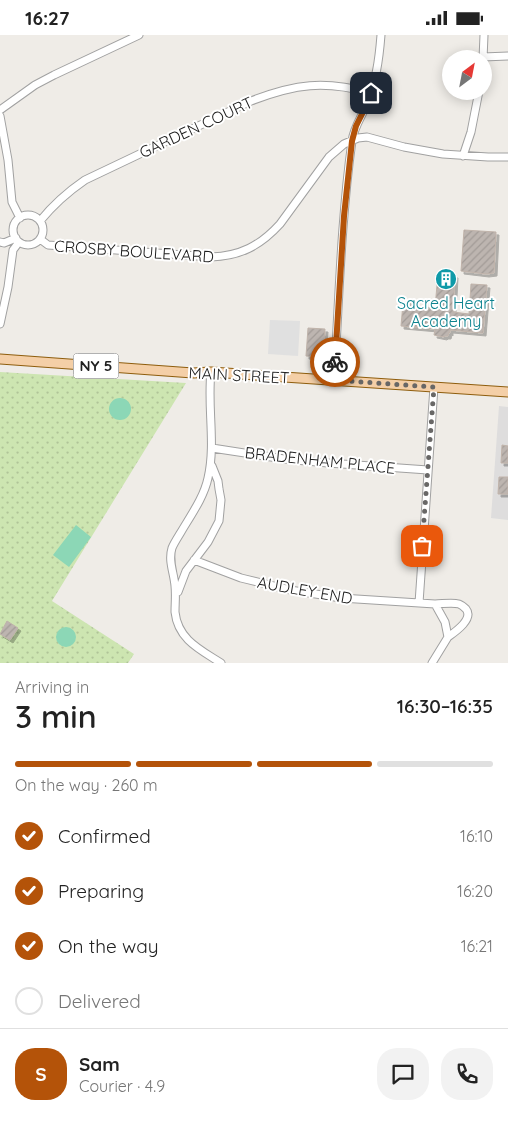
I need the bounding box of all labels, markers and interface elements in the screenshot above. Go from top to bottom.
text: 16:27 [25,6,69,30]
north arrow [442,50,492,100]
map controls [442,50,492,100]
pin [350,72,392,114]
icon: home [357,79,385,107]
street label: GARDEN COURT [136,92,256,162]
street label: CROSBY BOULEVARD [54,235,214,267]
building icon: Sacred Heart Academy [434,267,458,291]
place label: Sacred Heart Academy [397,293,495,331]
courier [310,337,360,387]
icon: bike [321,348,349,376]
road number: NY 5 [74,353,118,379]
street label: MAIN STREET [188,362,290,388]
street label: BRADENHAM PLACE [244,442,396,478]
pin [401,525,443,567]
icon: bag [408,532,436,560]
street label: AUDLEY END [256,572,354,608]
text: Arriving in [15,677,89,697]
text: 16:30–16:35 [397,694,493,718]
text: 3 min [15,696,97,736]
text: On the way · 260 m [15,775,157,795]
icon: check [15,822,43,850]
text: Confirmed [58,824,151,848]
text: 16:10 [460,826,493,846]
icon: check [15,877,43,905]
text: Preparing [58,879,144,903]
text: 16:20 [457,881,493,901]
icon: check [15,932,43,960]
text: On the way [58,934,159,958]
text: 16:21 [461,936,493,956]
text: Delivered [58,989,141,1013]
button: chat [377,1048,429,1100]
button: phone [441,1048,493,1100]
text: Sam [79,1052,120,1076]
text: S [35,1062,47,1086]
text: Courier · 4.9 [79,1076,165,1096]

